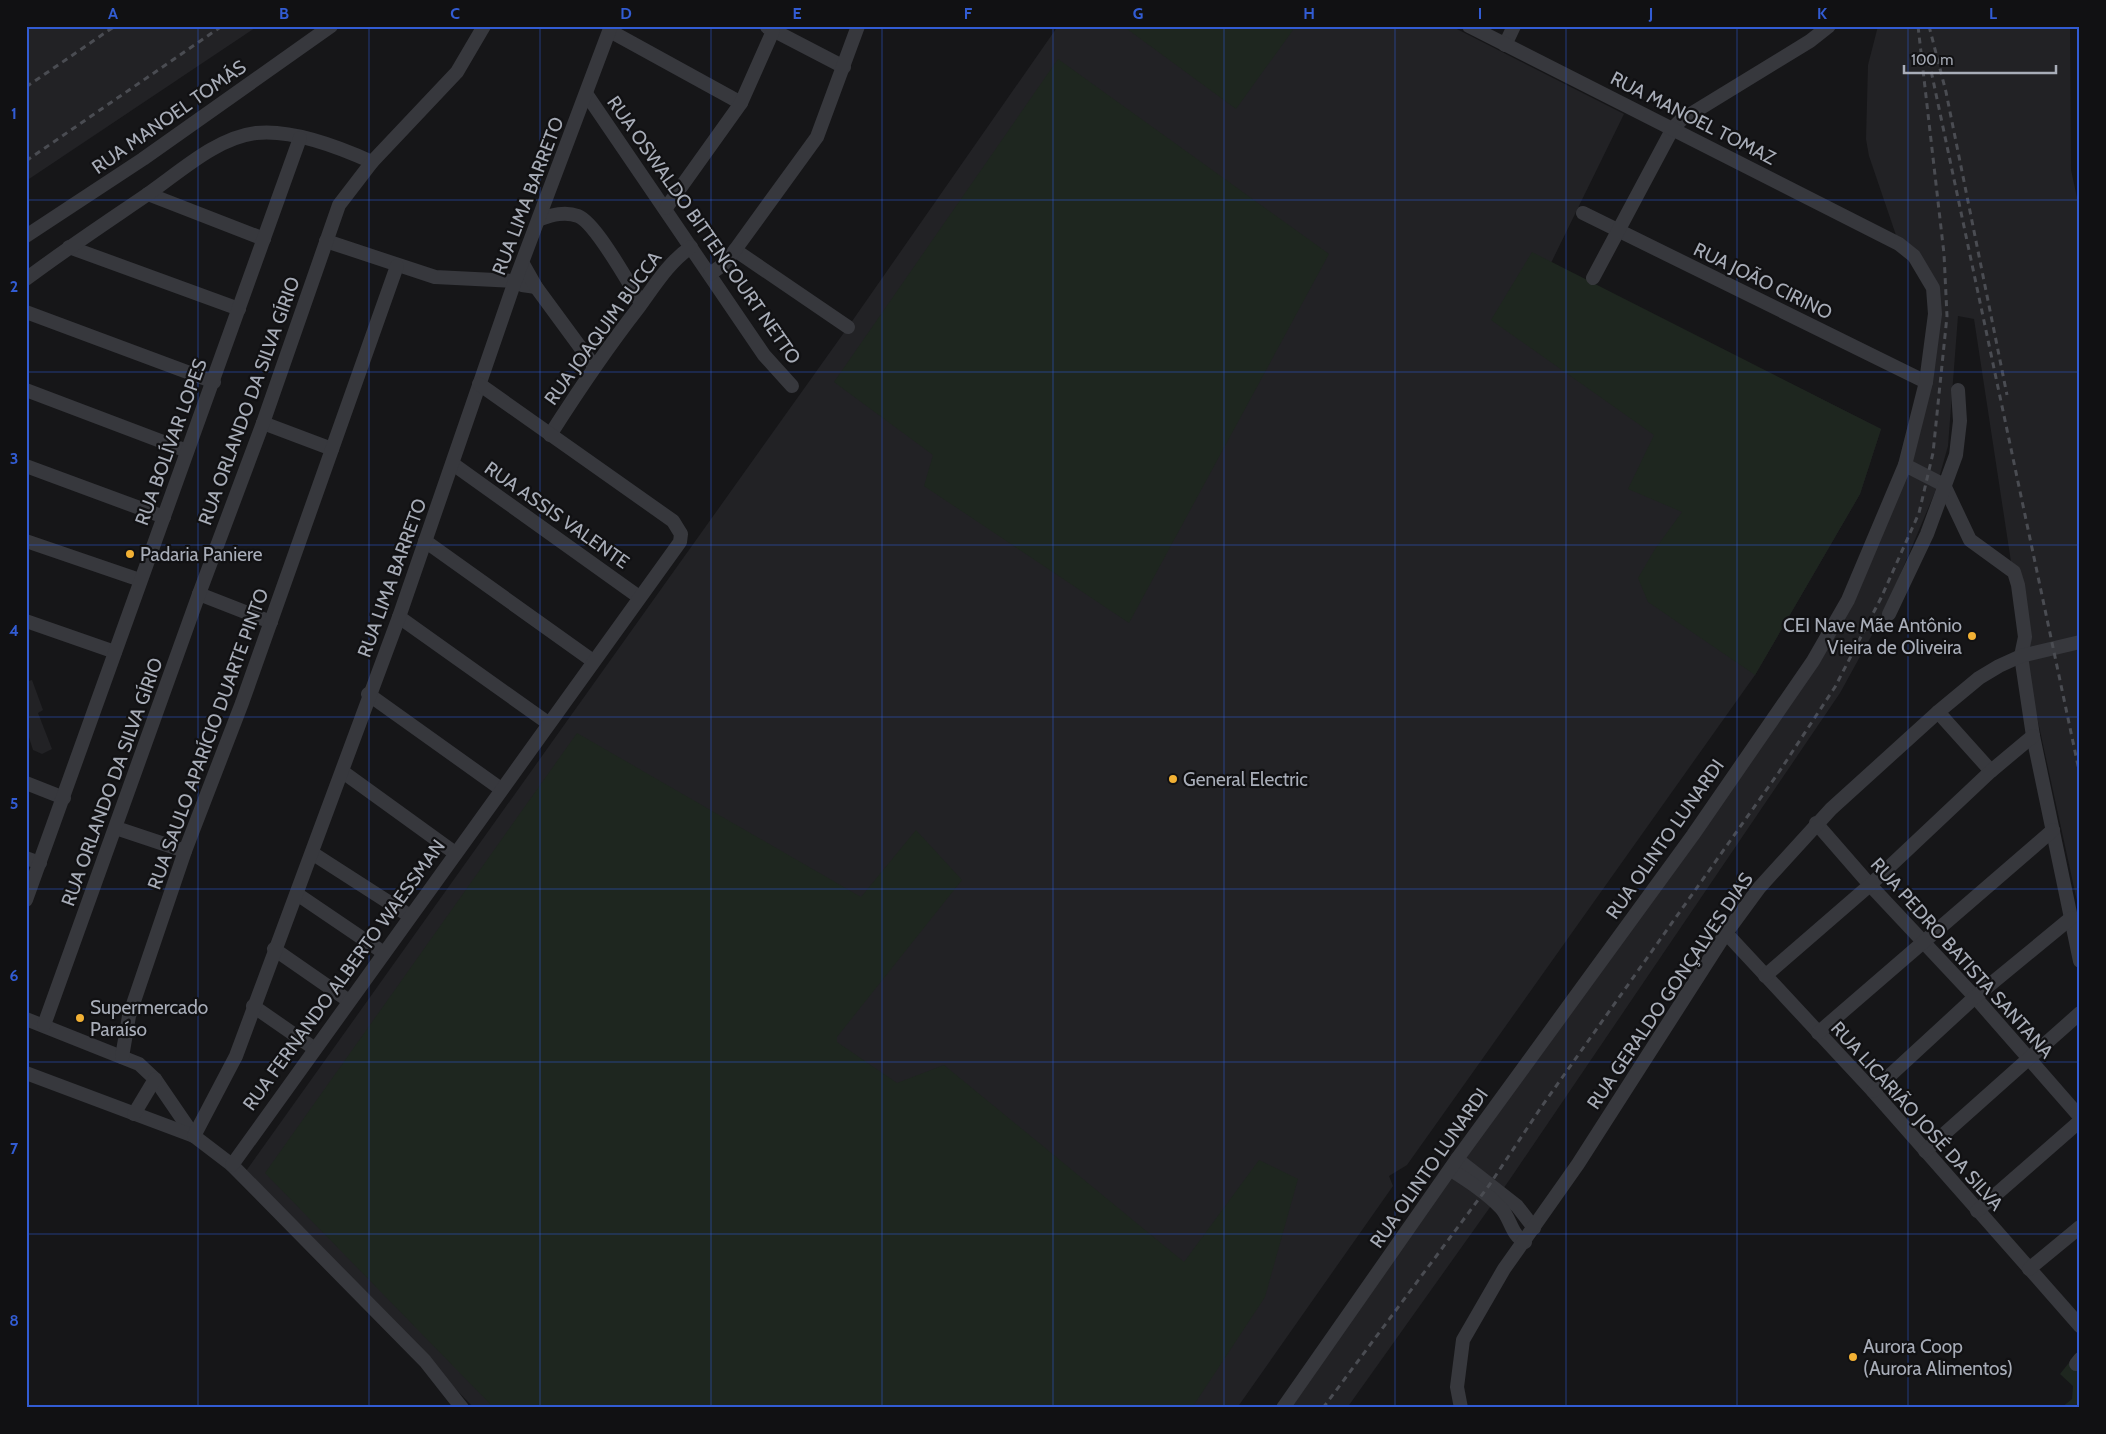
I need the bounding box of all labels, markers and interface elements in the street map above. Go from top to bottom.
text: A [108,4,118,23]
text: B [279,4,289,23]
text: C [450,4,460,23]
text: D [620,4,632,23]
text: E [792,4,802,23]
text: F [964,4,973,23]
text: G [1133,4,1143,23]
text: H [1303,4,1315,23]
text: I [1478,4,1482,23]
text: J [1648,4,1653,23]
text: K [1817,4,1827,23]
text: L [1989,4,1997,23]
scale bar [1904,42,2056,74]
text: 100 m [1911,51,1953,69]
street label: RUA MANOEL TOMÁS [87,54,250,179]
street label: RUA MANOEL TOMAZ [1607,66,1780,170]
street label: RUA OSWALDO BITTENCOURT NETTO [602,92,806,368]
text: 1 [11,104,17,123]
street label: RUA LIMA BARRETO [487,114,569,278]
street label: RUA JOÃO CIRINO [1690,237,1837,325]
street label: RUA JOAQUIM BUCCA [539,246,667,409]
street label: RUA ORLANDO DA SILVA GÍRIO [192,273,305,528]
text: 2 [10,277,18,296]
street label: RUA BOLÍVAR LOPES [129,355,212,528]
text: 3 [10,449,18,468]
street label: RUA ASSIS VALENTE [480,456,634,574]
street label: RUA LIMA BARRETO [353,495,431,661]
place label: Padaria Paniere [140,543,263,566]
marker: Padaria Paniere [124,548,136,560]
street label: RUA SAULO APARÍCIO DUARTE PINTO [142,585,273,893]
place label: CEI Nave Mãe Antônio Vieira de Oliveira [1783,614,1962,659]
text: 4 [9,621,19,640]
marker: CEI Nave Mãe Antônio Vieira de Oliveira [1966,630,1978,642]
street label: RUA ORLANDO DA SILVA GÍRIO [55,654,168,909]
street label: RUA OLINTO LUNARDI [1601,755,1729,923]
place label: General Electric [1183,768,1308,791]
marker: General Electric [1167,773,1179,785]
text: 5 [10,794,18,813]
street label: RUA FERNANDO ALBERTO WAESSMAN [238,835,450,1115]
street label: RUA PEDRO BATISTA SANTANA [1866,853,2058,1063]
street label: RUA GERALDO GONÇALVES DIAS [1582,868,1758,1114]
text: 6 [10,966,19,985]
place label: Supermercado Paraíso [90,996,208,1041]
marker: Supermercado Paraíso [74,1012,86,1024]
street label: RUA LICARIÃO JOSÉ DA SILVA [1826,1016,2009,1215]
street label: RUA OLINTO LUNARDI [1365,1084,1493,1252]
text: 7 [10,1139,19,1158]
text: 8 [9,1311,19,1330]
place label: Aurora Coop (Aurora Alimentos) [1863,1335,2013,1380]
marker: Aurora Coop (Aurora Alimentos) [1847,1351,1859,1363]

